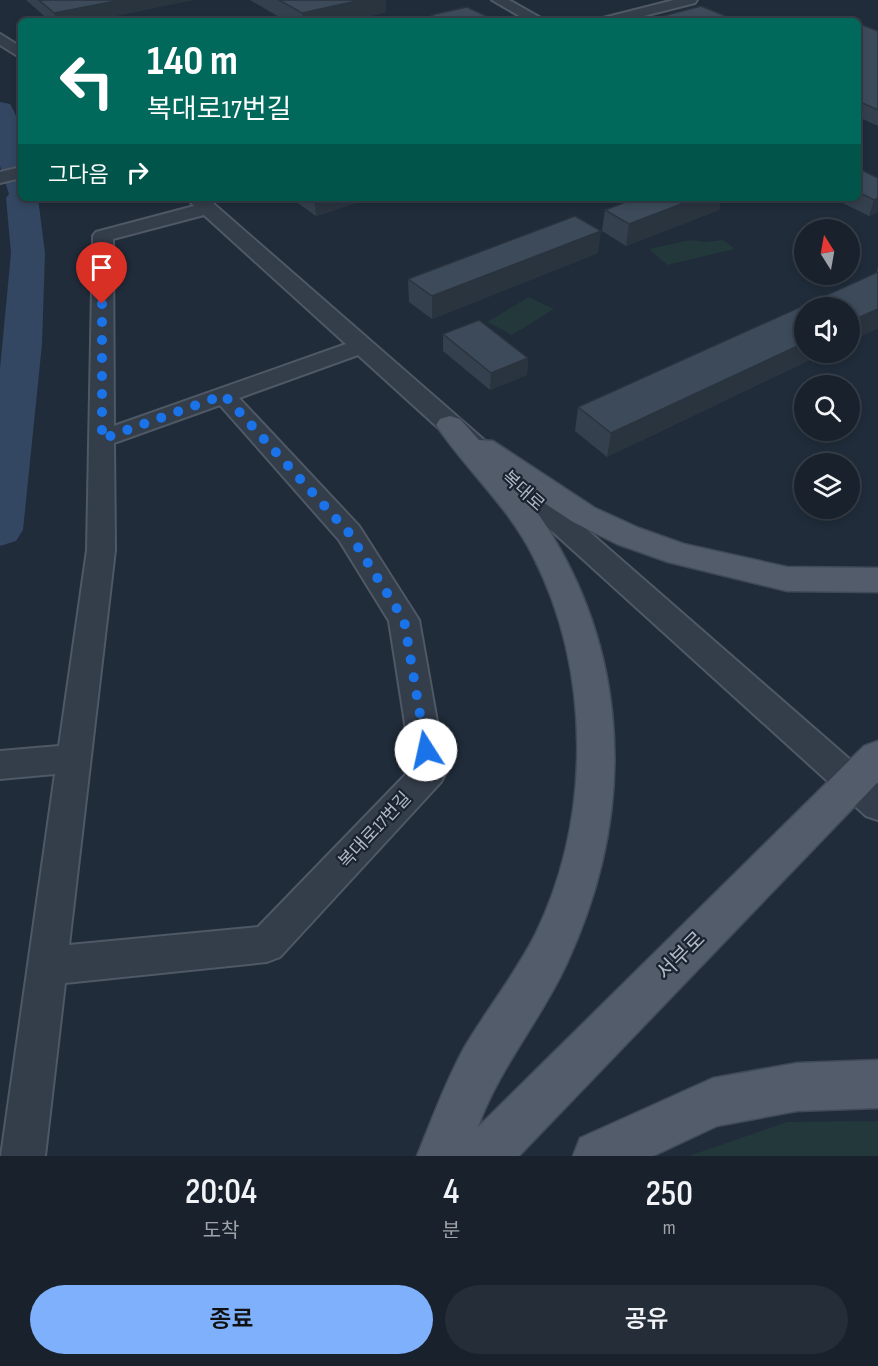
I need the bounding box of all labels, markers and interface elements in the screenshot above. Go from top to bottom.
text: 140 m [147,36,238,87]
icon: left [48,42,126,120]
text: 복대로17번길 [147,94,291,126]
icon: right [121,156,154,189]
text: 그다음 [48,162,109,189]
north arrow [794,219,860,285]
map controls [794,219,860,519]
pin [76,242,127,304]
icon: arrive [85,251,118,284]
button: sound [794,297,860,363]
button: search [794,375,860,441]
button: layers [794,453,860,519]
street label: 복대로 [498,467,548,515]
position arrow [394,718,458,782]
street label: 복대로17번길 [334,788,416,872]
street label: 서부로 [652,927,710,985]
text: 20:04 [185,1171,257,1214]
text: 4 [443,1171,459,1214]
text: 250 [646,1173,693,1216]
text: m [663,1216,676,1240]
text: 도착 [203,1219,239,1243]
text: 분 [442,1219,460,1243]
button: 종료 [30,1285,433,1354]
button: 공유 [445,1285,848,1354]

